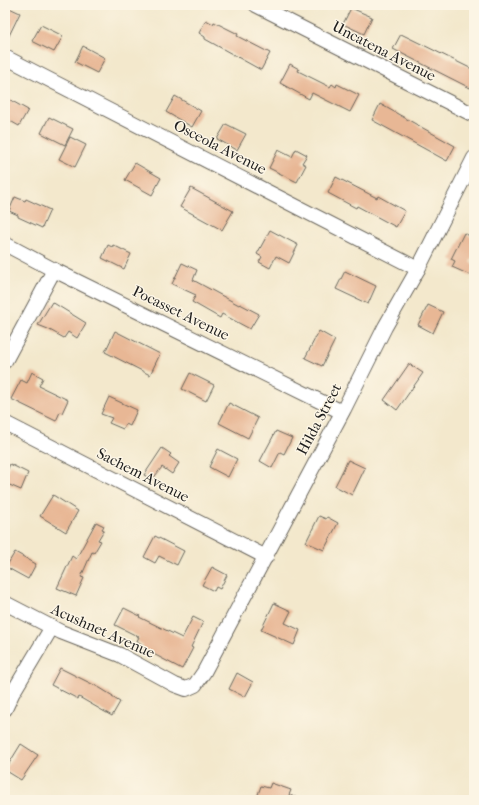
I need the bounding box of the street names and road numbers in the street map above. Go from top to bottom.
street label: Uncatena Avenue [329,17,439,85]
street label: Osceola Avenue [171,116,270,178]
street label: Pocasset Avenue [130,282,233,344]
street label: Hilda Street [293,380,346,458]
street label: Sachem Avenue [94,444,193,506]
street label: Acushnet Avenue [47,600,158,662]

